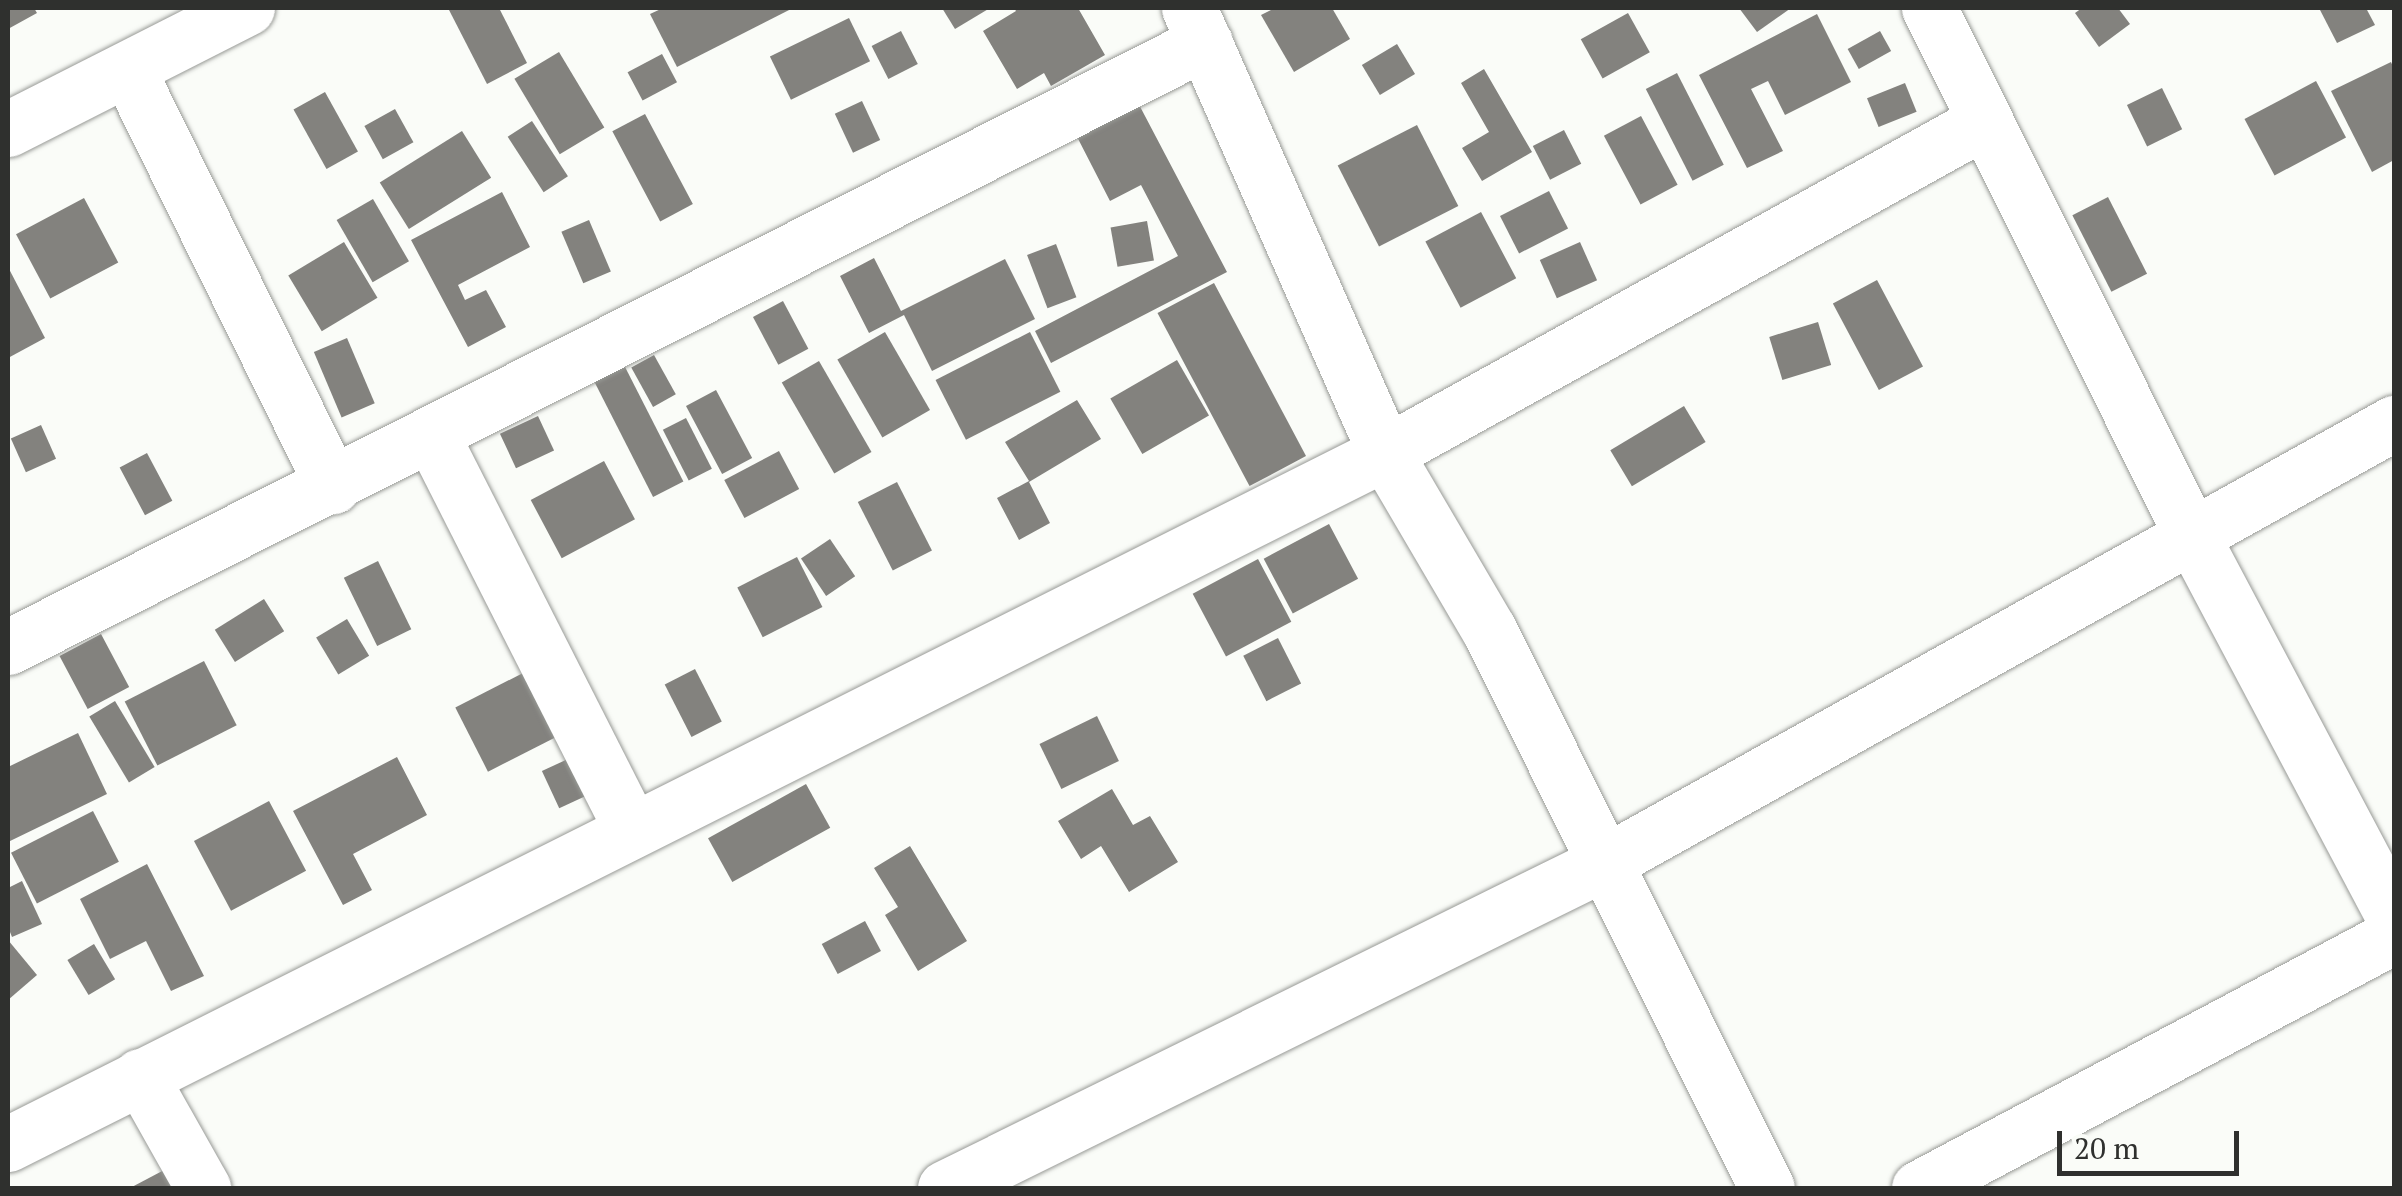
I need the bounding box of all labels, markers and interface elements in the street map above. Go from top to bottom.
scale bar [2062,1111,2244,1173]
text: 20 m [2074,1128,2139,1168]

